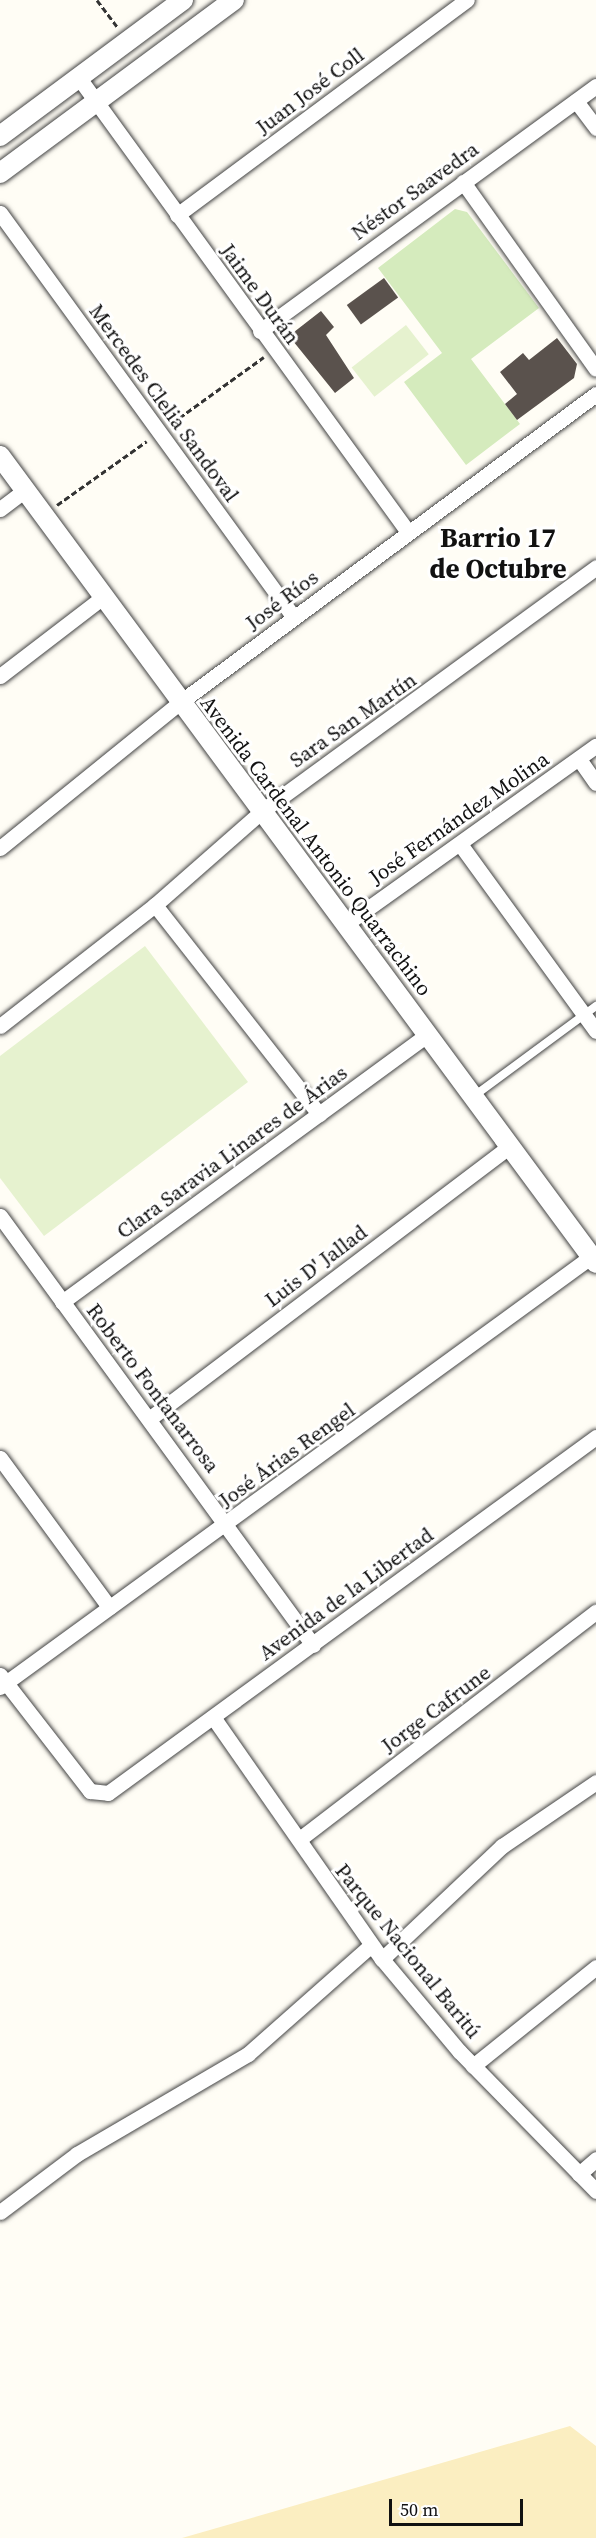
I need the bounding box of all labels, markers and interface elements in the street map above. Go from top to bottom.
street label: Juan José Coll [251,42,369,140]
street label: Néstor Saavedra [347,136,483,246]
street label: Jaime Durán [215,239,305,349]
street label: Mercedes Clelia Sandoval [84,299,244,507]
district label: Barrio 17 de Octubre [430,521,566,584]
street label: José Ríos [241,565,323,635]
street label: Sara San Martín [285,667,421,773]
street label: Avenida Cardenal Antonio Quarrachino [195,691,437,1001]
street label: José Fernández Molina [364,746,554,890]
street label: Clara Saravia Linares de Árias [112,1060,352,1244]
street label: Luis D' Jallad [260,1220,372,1312]
street label: Roberto Fontanarrosa [81,1298,225,1478]
street label: José Árias Rengel [214,1397,360,1513]
street label: Avenida de la Libertad [254,1522,438,1666]
street label: Jorge Cafrune [377,1660,495,1758]
street label: Parque Nacional Baritú [330,1859,486,2043]
scale bar [392,2487,526,2525]
text: 50 m [400,2497,438,2522]

